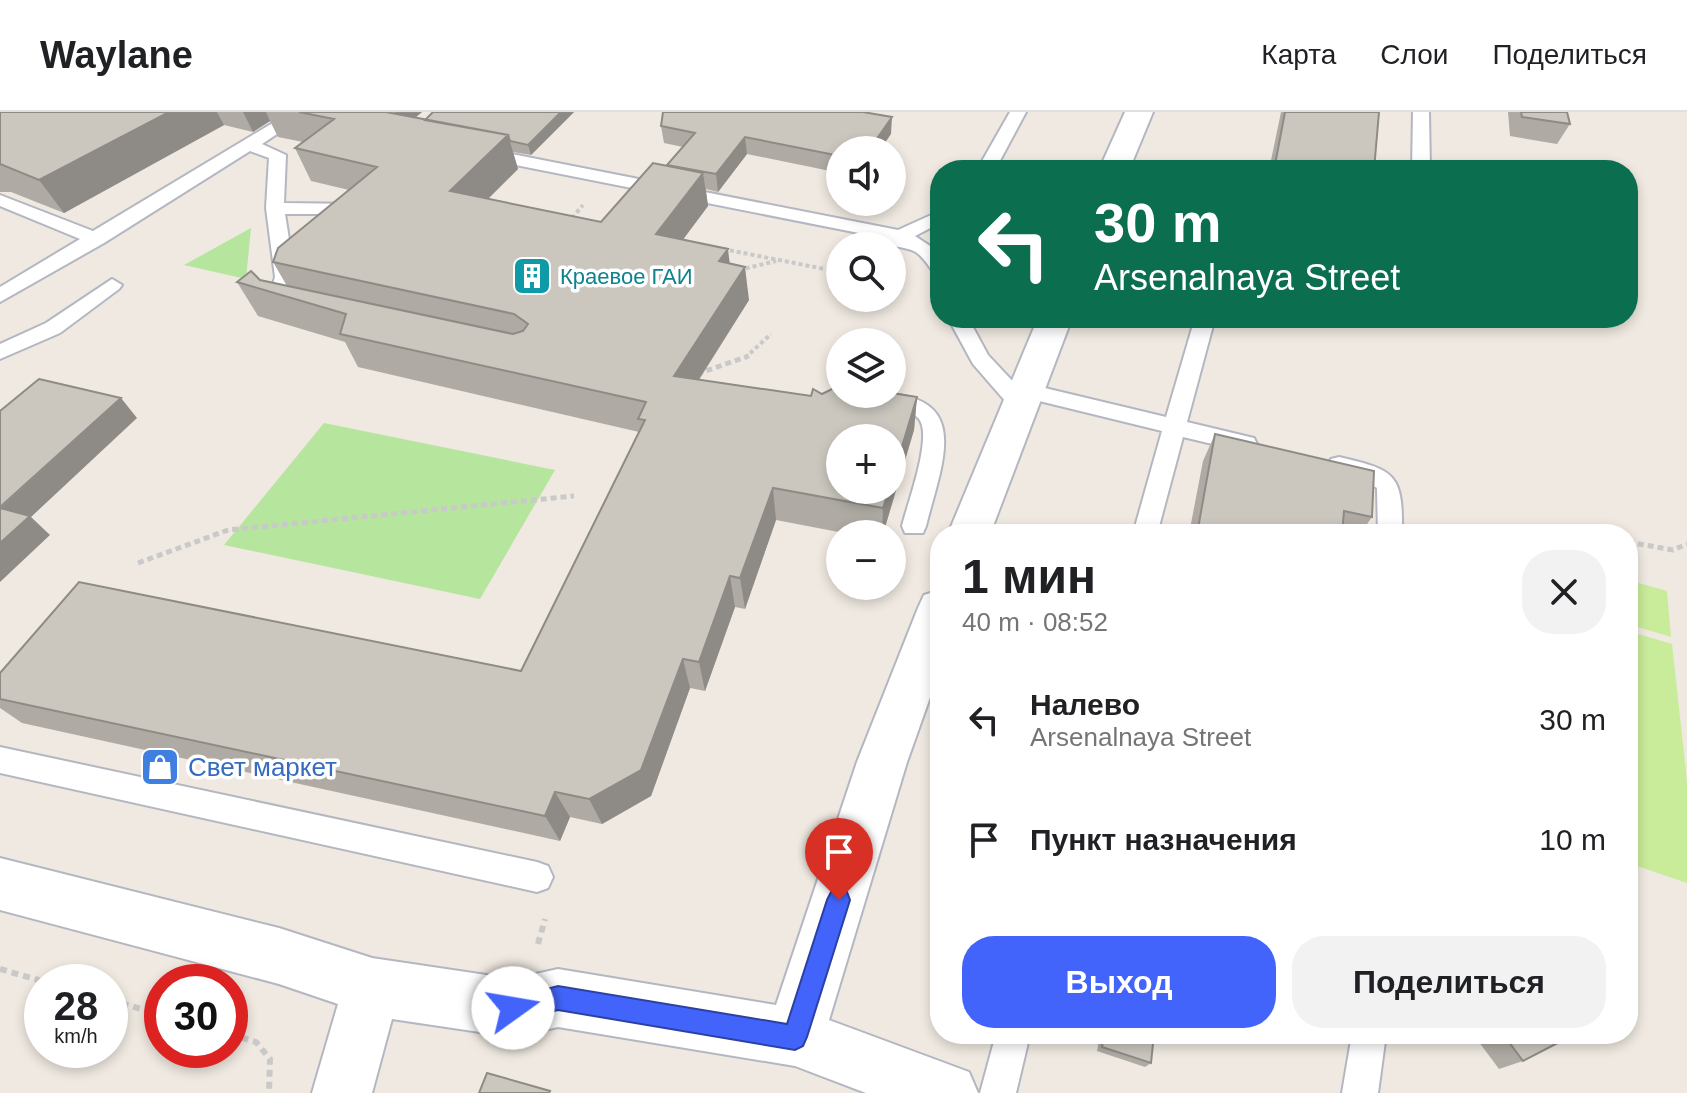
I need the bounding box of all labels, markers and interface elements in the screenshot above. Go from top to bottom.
text: Waylane [40,34,193,76]
text: Карта [1261,39,1336,70]
text: Слои [1380,39,1448,70]
text: Поделиться [1492,39,1647,70]
map controls [826,136,906,600]
button: sound [826,136,906,216]
text: 30 m [1094,191,1222,254]
icon: left [962,192,1066,296]
button: search [826,232,906,312]
building icon: Краевое ГАИ [511,255,553,297]
text: Arsenalnaya Street [1094,257,1400,298]
place label: Краевое ГАИ [560,264,692,289]
button: layers [826,328,906,408]
button: + [826,424,906,504]
button: − [826,520,906,600]
text: 1 мин [962,550,1096,603]
button: close [1522,550,1606,634]
text: 40 m · 08:52 [962,607,1108,637]
text: Налево [1030,688,1140,721]
icon: left [962,698,1006,742]
text: 30 m [1539,703,1606,736]
text: Arsenalnaya Street [1030,722,1251,752]
shop icon: Свет маркет [139,746,181,788]
place label: Свет маркет [188,752,337,782]
pin [805,818,873,900]
icon: arrive [962,818,1006,862]
text: Пункт назначения [1030,823,1297,856]
text: 10 m [1539,823,1606,856]
icon: arrive [817,830,861,874]
button: Выход [962,936,1276,1028]
button: Поделиться [1292,936,1606,1028]
speed limit sign: 30 [144,964,248,1068]
position arrow [471,966,555,1050]
text: 28 [54,984,98,1028]
text: km/h [54,1025,98,1047]

